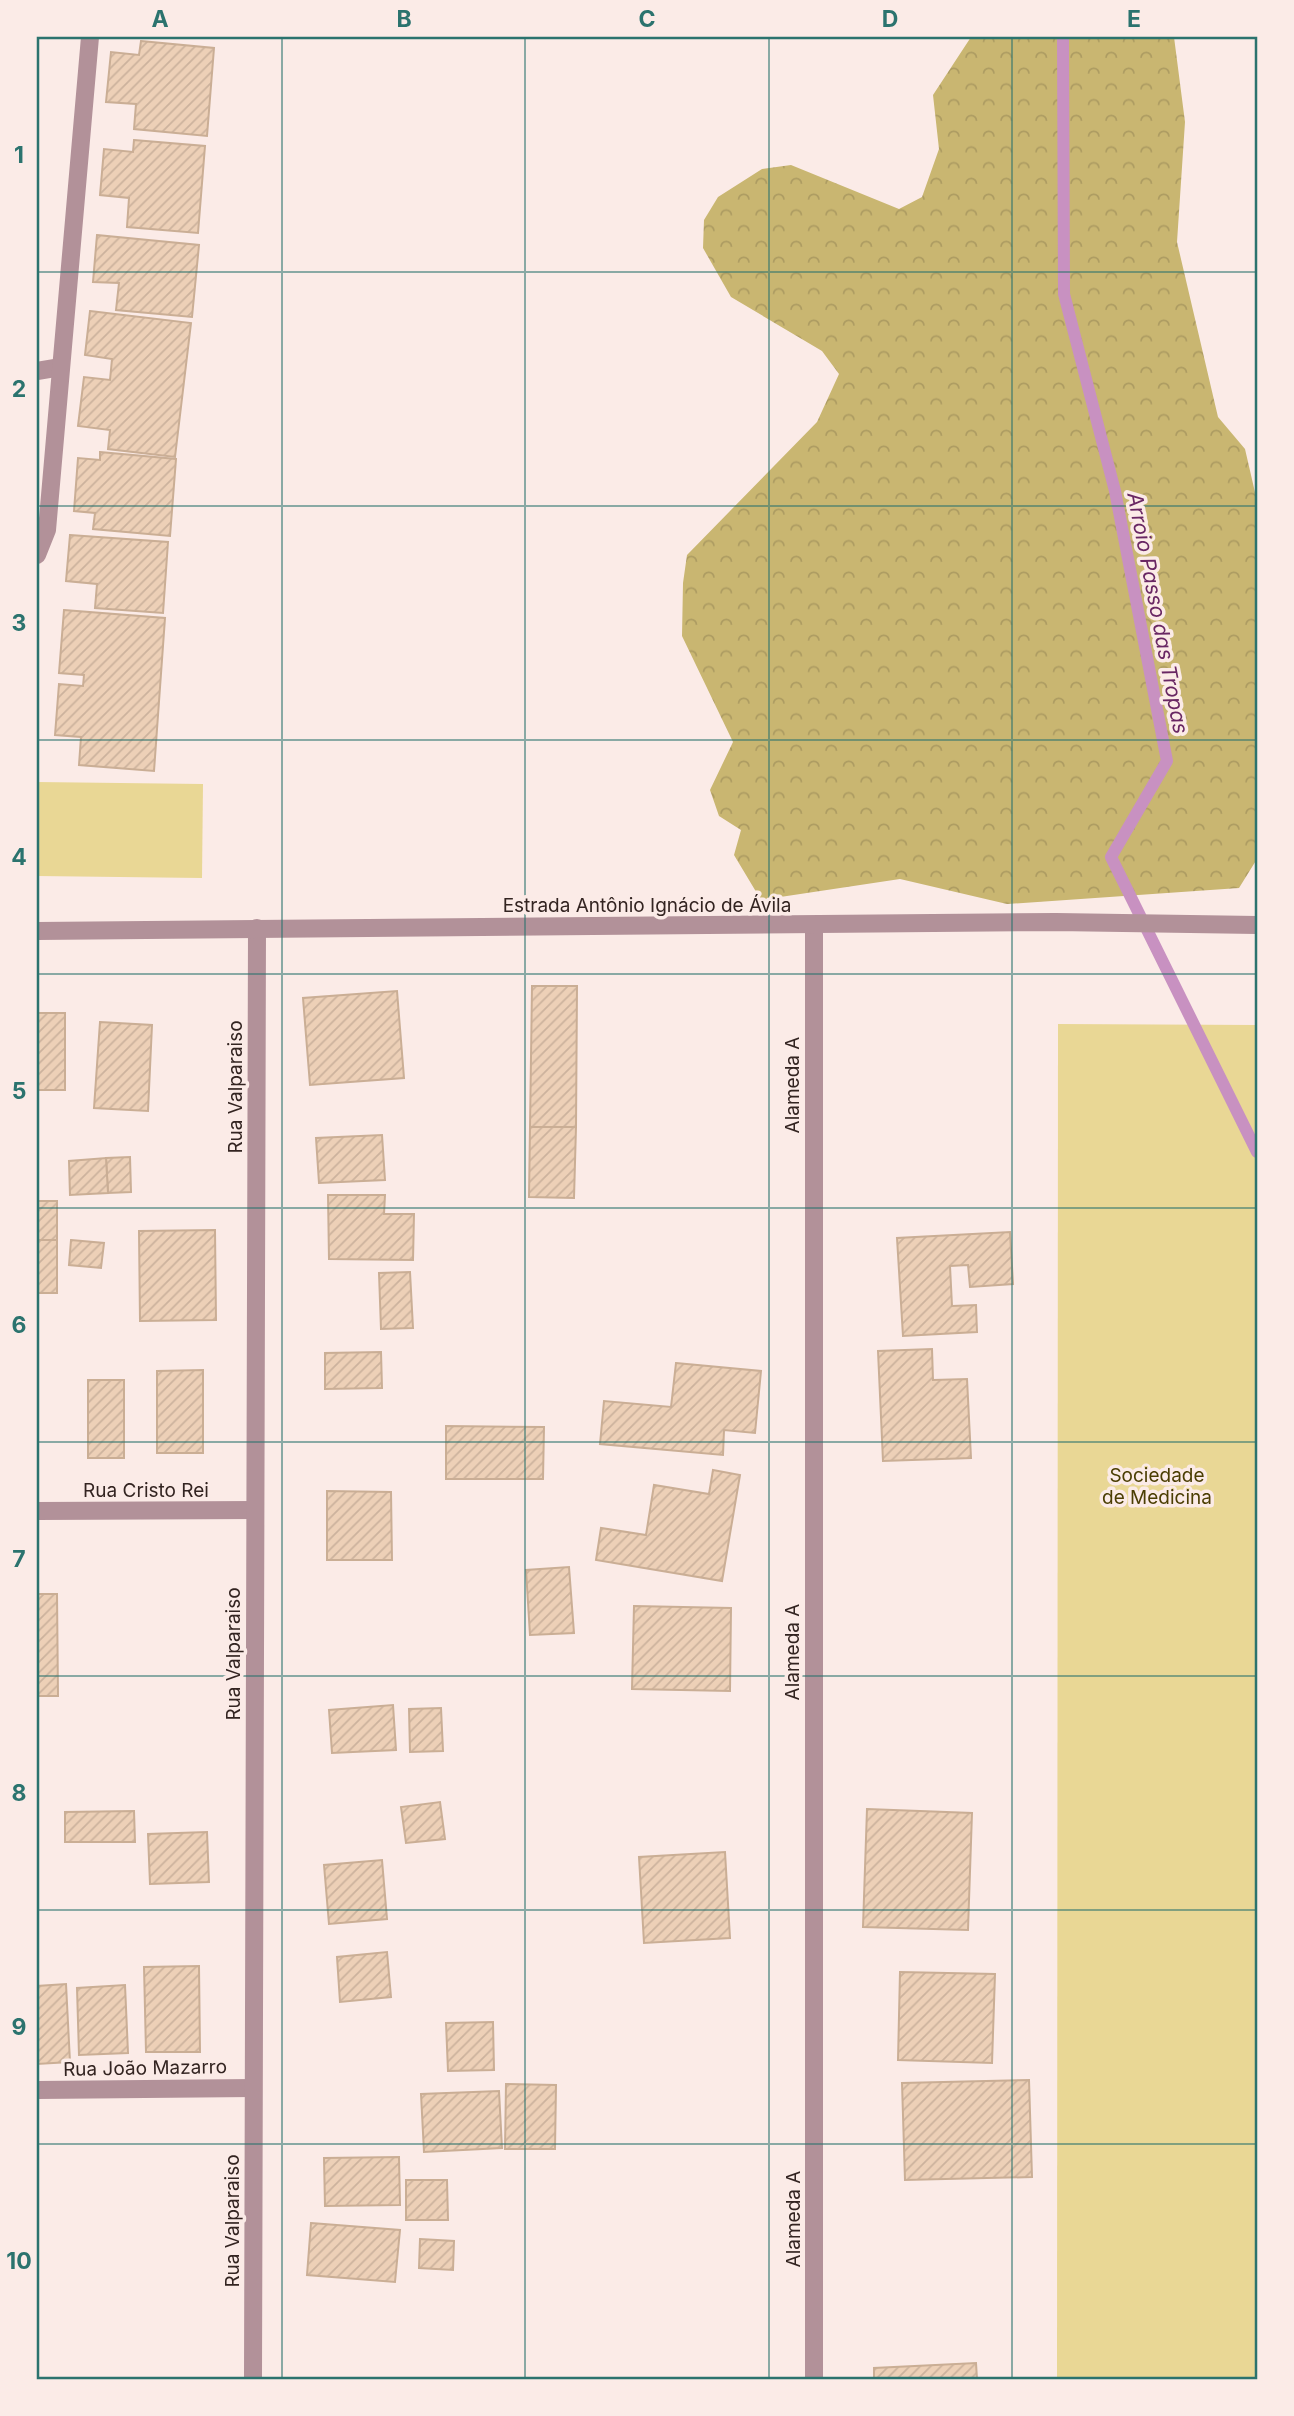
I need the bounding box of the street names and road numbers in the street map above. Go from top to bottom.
street label: Estrada Antônio Ignácio de Ávila [503,893,791,917]
street label: Rua Valparaiso [224,1020,247,1154]
street label: Alameda A [781,1037,804,1133]
street label: Rua Cristo Rei [83,1479,209,1502]
street label: Rua Valparaiso [222,1587,245,1721]
street label: Alameda A [781,1604,804,1700]
street label: Rua João Mazarro [63,2055,227,2081]
street label: Rua Valparaiso [221,2154,244,2288]
street label: Alameda A [782,2171,805,2267]

